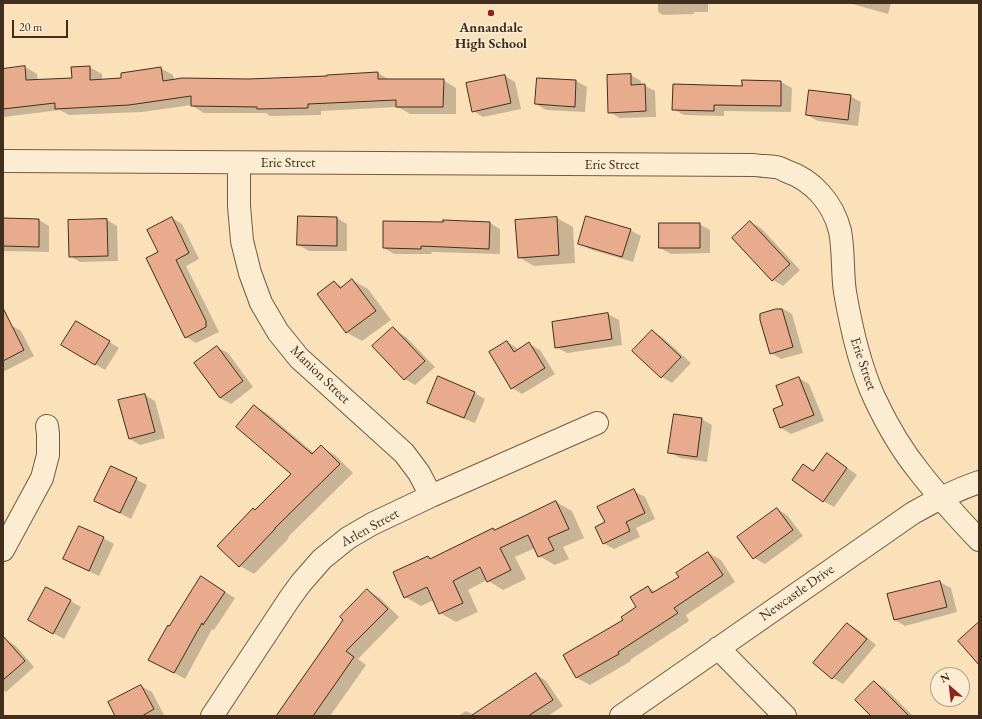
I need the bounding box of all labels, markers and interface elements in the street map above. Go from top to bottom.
marker: Annandale High School [486,8,496,18]
scale bar [14,12,70,38]
text: 20 m [19,19,42,35]
place label: Annandale High School [455,20,527,52]
street label: Erie Street [260,155,316,171]
street label: Erie Street [584,157,640,173]
street label: Erie Street [846,335,880,393]
street label: Manion Street [287,342,353,408]
street label: Arlen Street [338,505,402,551]
street label: Newcastle Drive [756,561,838,625]
north arrow [930,667,970,707]
text: N [938,669,952,686]

